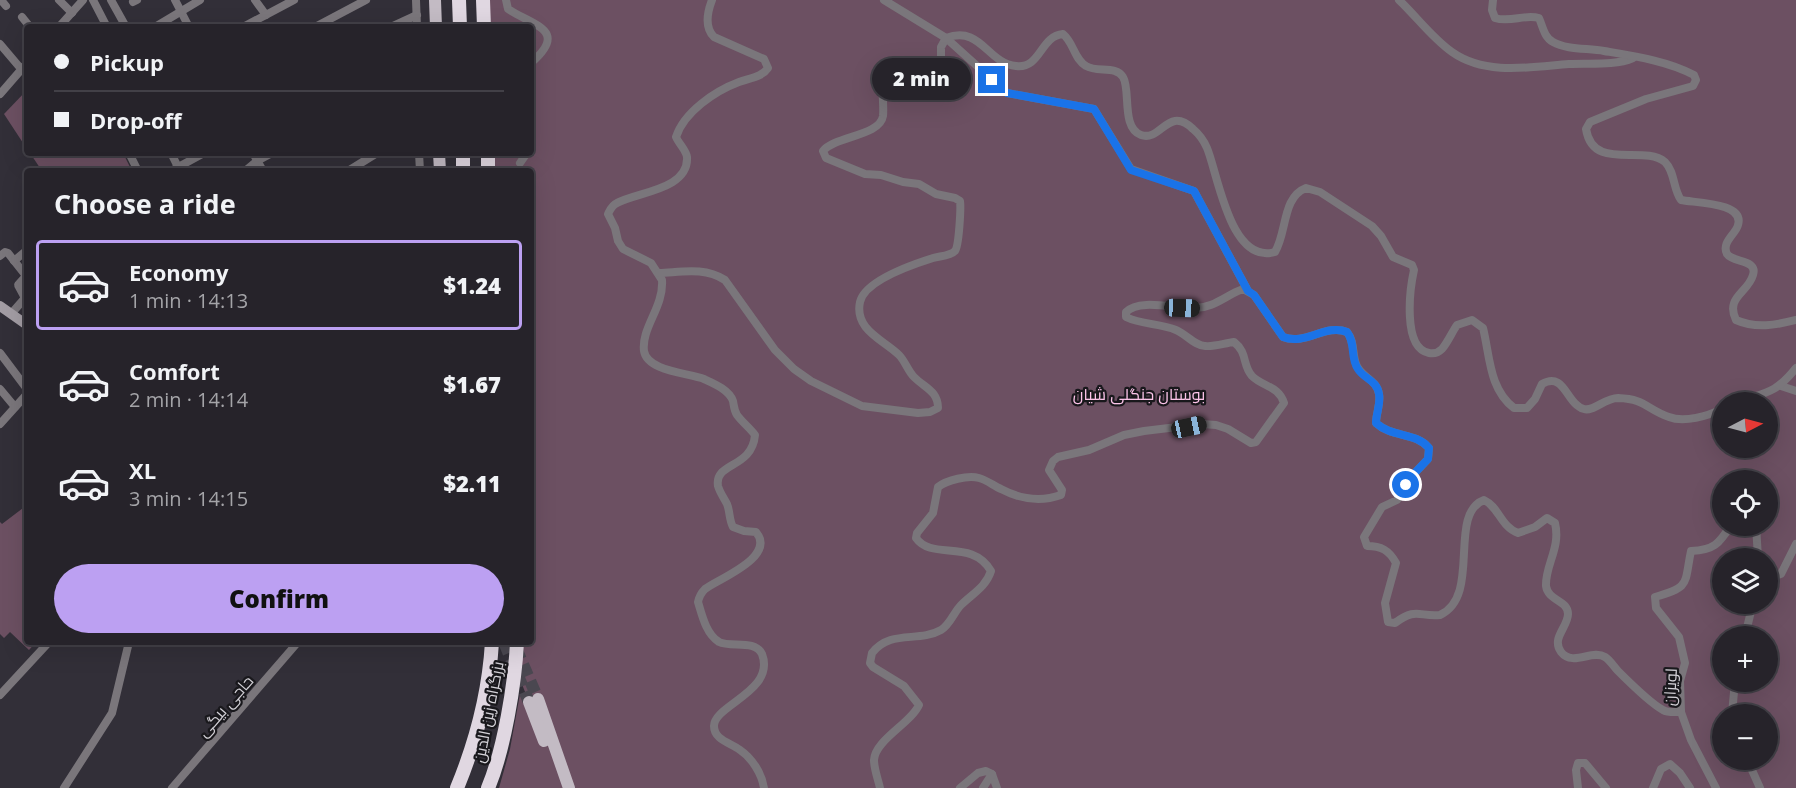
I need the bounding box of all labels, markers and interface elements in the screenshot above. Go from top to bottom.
text: Pickup [90,47,164,77]
callout: 2 min [872,59,971,101]
text: 2 min [893,65,950,92]
route end [978,66,1005,93]
text: Drop-off [90,105,182,135]
text: Choose a ride [54,185,236,222]
text: Economy [129,257,228,287]
icon: car [57,258,111,312]
text: $1.24 [443,270,501,300]
text: 1 min · 14:13 [129,287,248,314]
car [1164,298,1200,318]
text: Comfort [129,356,220,386]
icon: car [57,357,111,411]
text: $1.67 [443,369,501,399]
park label: بوستان جنگلی شیان [1073,383,1205,405]
text: 2 min · 14:14 [129,386,248,413]
north arrow [1712,392,1778,458]
map controls [1712,392,1778,770]
car [1170,414,1208,440]
text: XL [129,455,156,485]
icon: car [57,456,111,510]
text: $2.11 [443,468,501,498]
button: locate [1712,470,1778,536]
route start [1392,471,1419,498]
text: 3 min · 14:15 [129,485,248,512]
button: layers [1712,548,1778,614]
button: Confirm [54,564,504,633]
button: + [1712,626,1778,692]
street label: بزرگراه زین الدین [467,659,509,765]
street label: لویزان [1658,668,1682,706]
street label: حاجی بیگی [192,670,258,742]
button: − [1712,704,1778,770]

